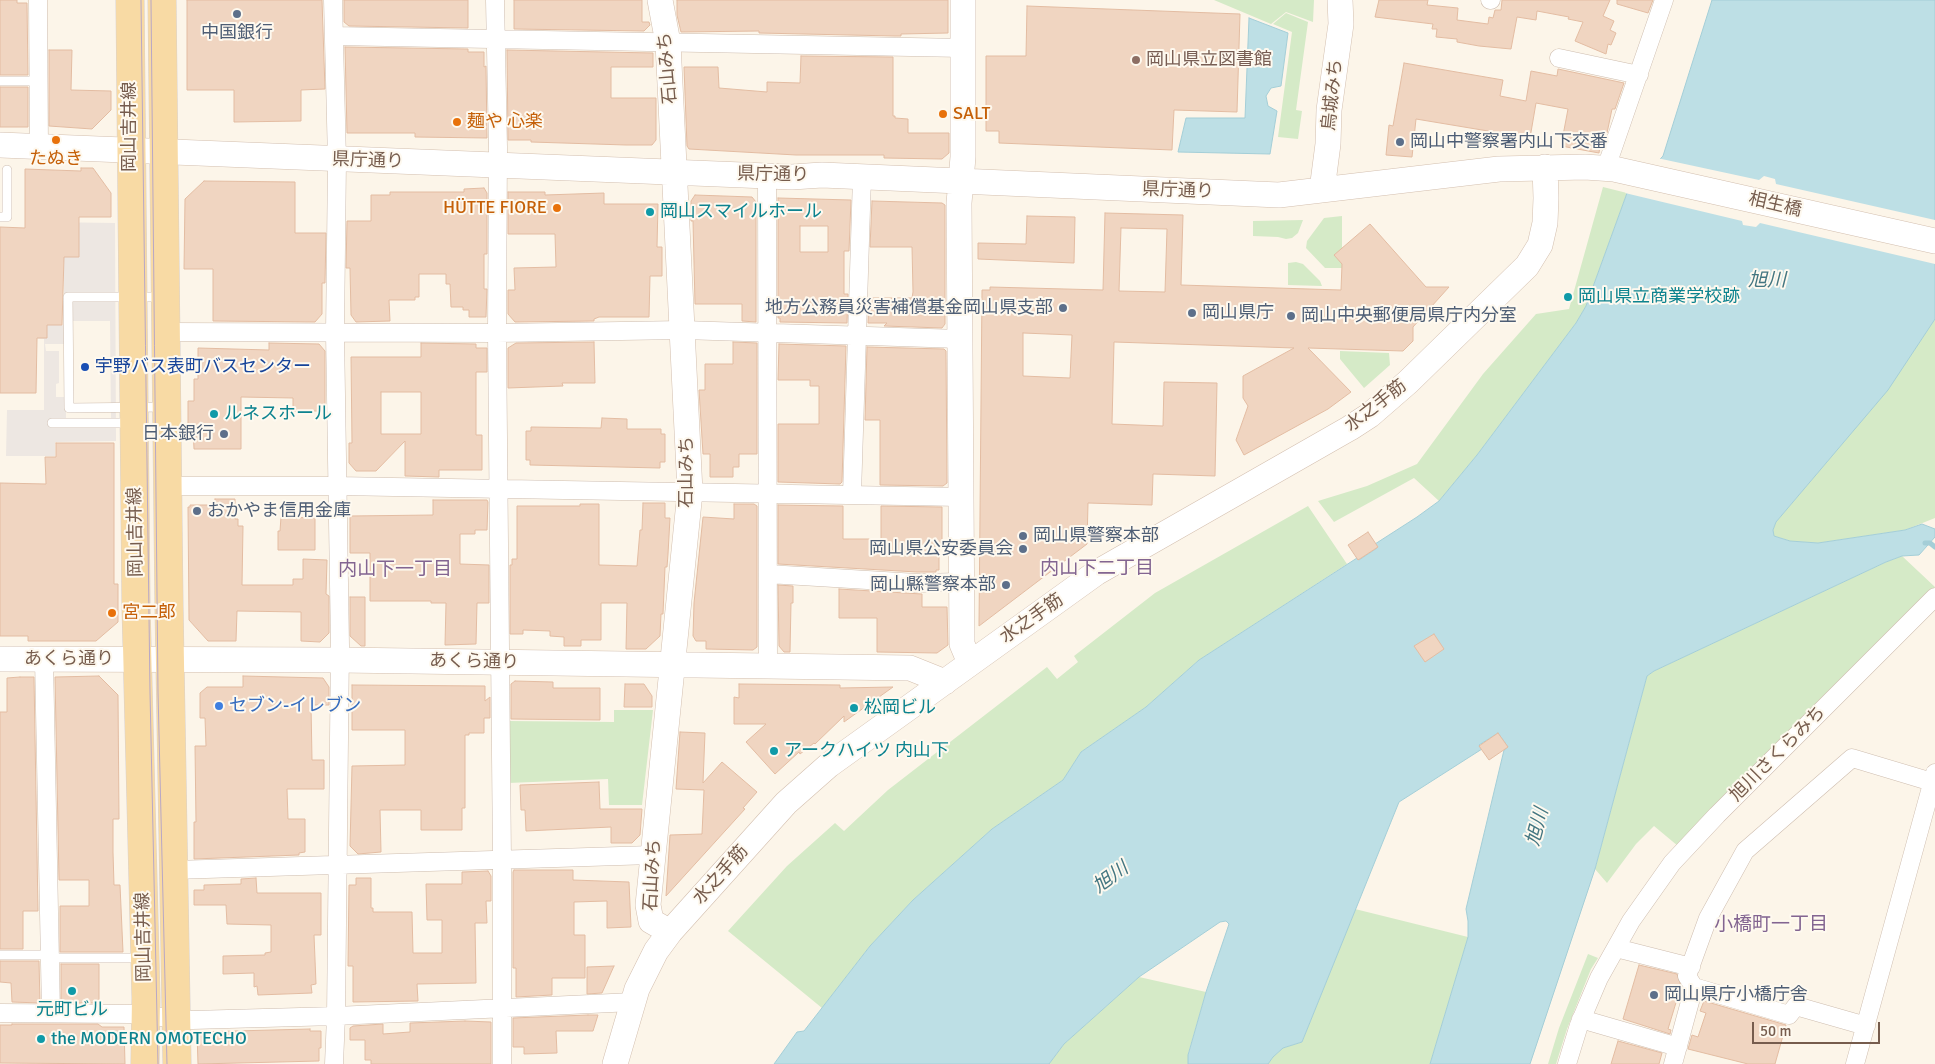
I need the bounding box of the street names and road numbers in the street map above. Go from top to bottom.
street label: 石山みち [654,31,682,105]
street label: 烏城みち [1318,58,1348,132]
street label: 岡山吉井線 [119,82,141,172]
street label: 県庁通り [332,149,404,173]
street label: 県庁通り [737,164,809,186]
street label: 県庁通り [1142,179,1214,203]
street label: 相生橋 [1746,188,1804,222]
street label: 水之手筋 [1341,375,1411,437]
street label: 石山みち [676,436,698,508]
street label: 岡山吉井線 [124,487,148,577]
street label: 水之手筋 [996,590,1068,648]
street label: あくら通り [24,648,114,670]
street label: あくら通り [429,650,519,674]
street label: 旭川さくらみち [1726,702,1830,806]
street label: 石山みち [640,838,666,912]
street label: 水之手筋 [689,841,753,909]
street label: 岡山吉井線 [132,892,156,982]

